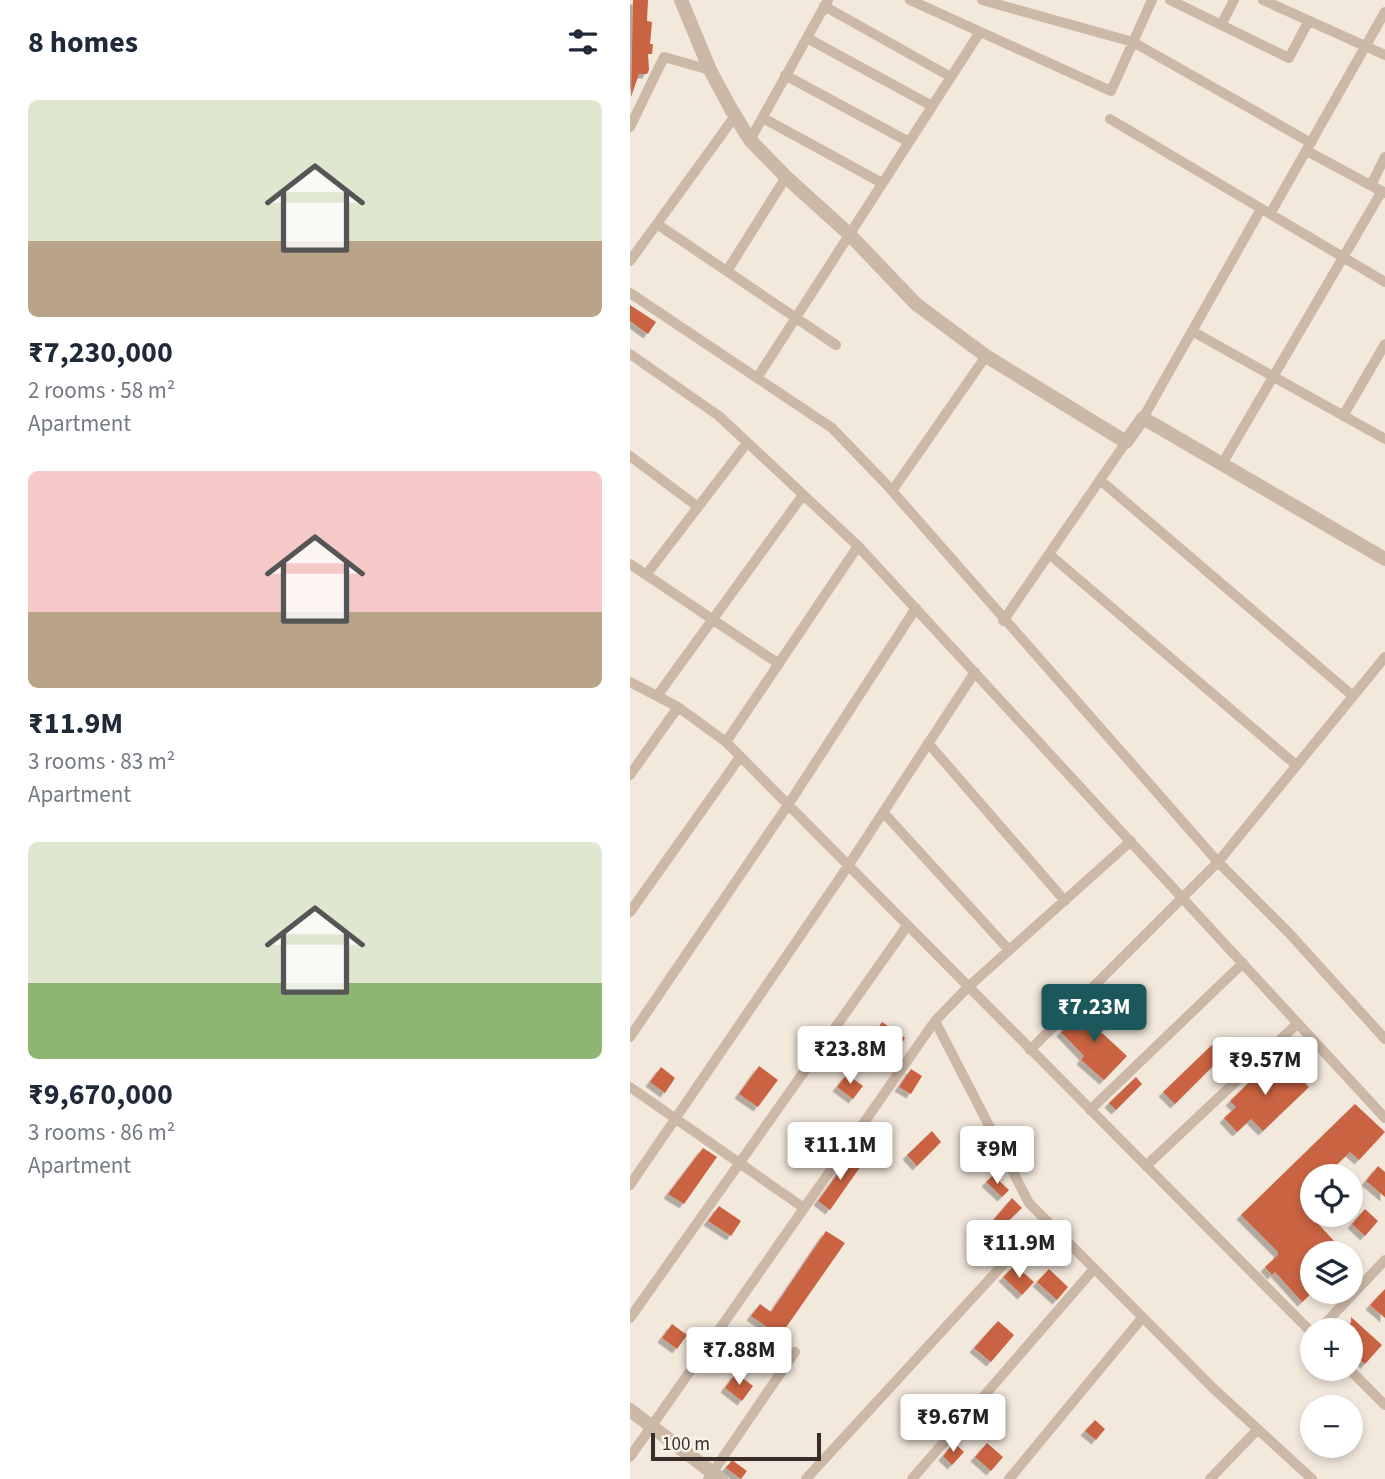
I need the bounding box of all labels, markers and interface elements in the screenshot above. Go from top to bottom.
text: 8 homes [28,21,138,64]
icon: filters [564,23,602,61]
icon: home [252,145,378,271]
text: ₹7,230,000 [28,331,173,374]
text: 2 rooms · 58 m² [28,374,175,407]
text: Apartment [28,407,131,440]
icon: home [252,516,378,642]
text: ₹11.9M [28,702,123,745]
text: 3 rooms · 83 m² [28,745,175,778]
text: Apartment [28,778,131,811]
icon: home [252,887,378,1013]
pin: ₹7.23M [1037,984,1151,1044]
text: ₹7.23M [1057,990,1131,1023]
pin: ₹23.8M [793,1026,907,1086]
text: ₹23.8M [813,1032,887,1065]
pin: ₹9.57M [1208,1038,1322,1097]
text: ₹9.57M [1228,1043,1302,1076]
text: ₹9,670,000 [28,1073,173,1116]
text: 3 rooms · 86 m² [28,1116,175,1149]
pin: ₹11.1M [783,1122,897,1182]
pin: ₹9M [963,1126,1031,1186]
text: ₹11.1M [803,1128,877,1161]
text: ₹9M [976,1132,1018,1165]
text: Apartment [28,1149,131,1182]
map controls [1300,1164,1363,1458]
button: locate [1300,1164,1363,1227]
pin: ₹11.9M [962,1220,1076,1280]
text: ₹11.9M [982,1226,1056,1259]
button: layers [1300,1241,1363,1304]
button: + [1300,1318,1363,1381]
pin: ₹7.88M [682,1328,796,1387]
text: ₹7.88M [702,1333,776,1366]
pin: ₹9.67M [896,1394,1010,1454]
button: − [1300,1395,1363,1458]
text: ₹9.67M [916,1400,990,1433]
scale bar [651,1430,821,1462]
text: 100 m [662,1431,710,1458]

